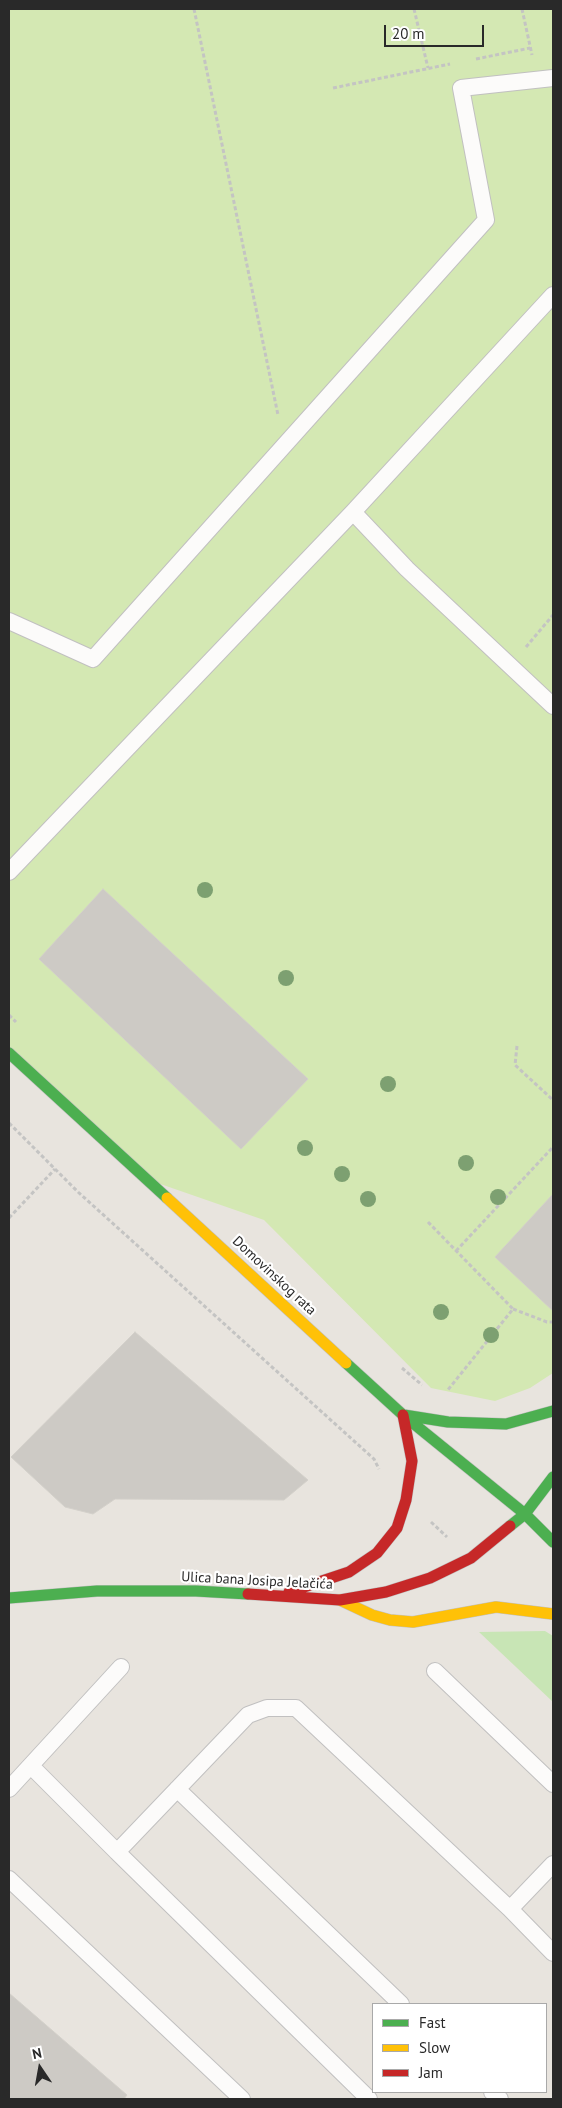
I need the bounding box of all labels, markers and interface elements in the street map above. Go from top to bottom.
scale bar [387,15,487,47]
text: 20 m [392,24,425,43]
street label: Domovinskog rata [229,1233,319,1319]
street label: Ulica bana Josipa Jelačića [181,1569,333,1593]
legend [372,2003,547,2093]
text: Fast [419,2013,446,2032]
text: Slow [419,2038,450,2057]
north arrow [15,2043,65,2093]
text: N [31,2044,43,2063]
text: Jam [419,2063,443,2082]

